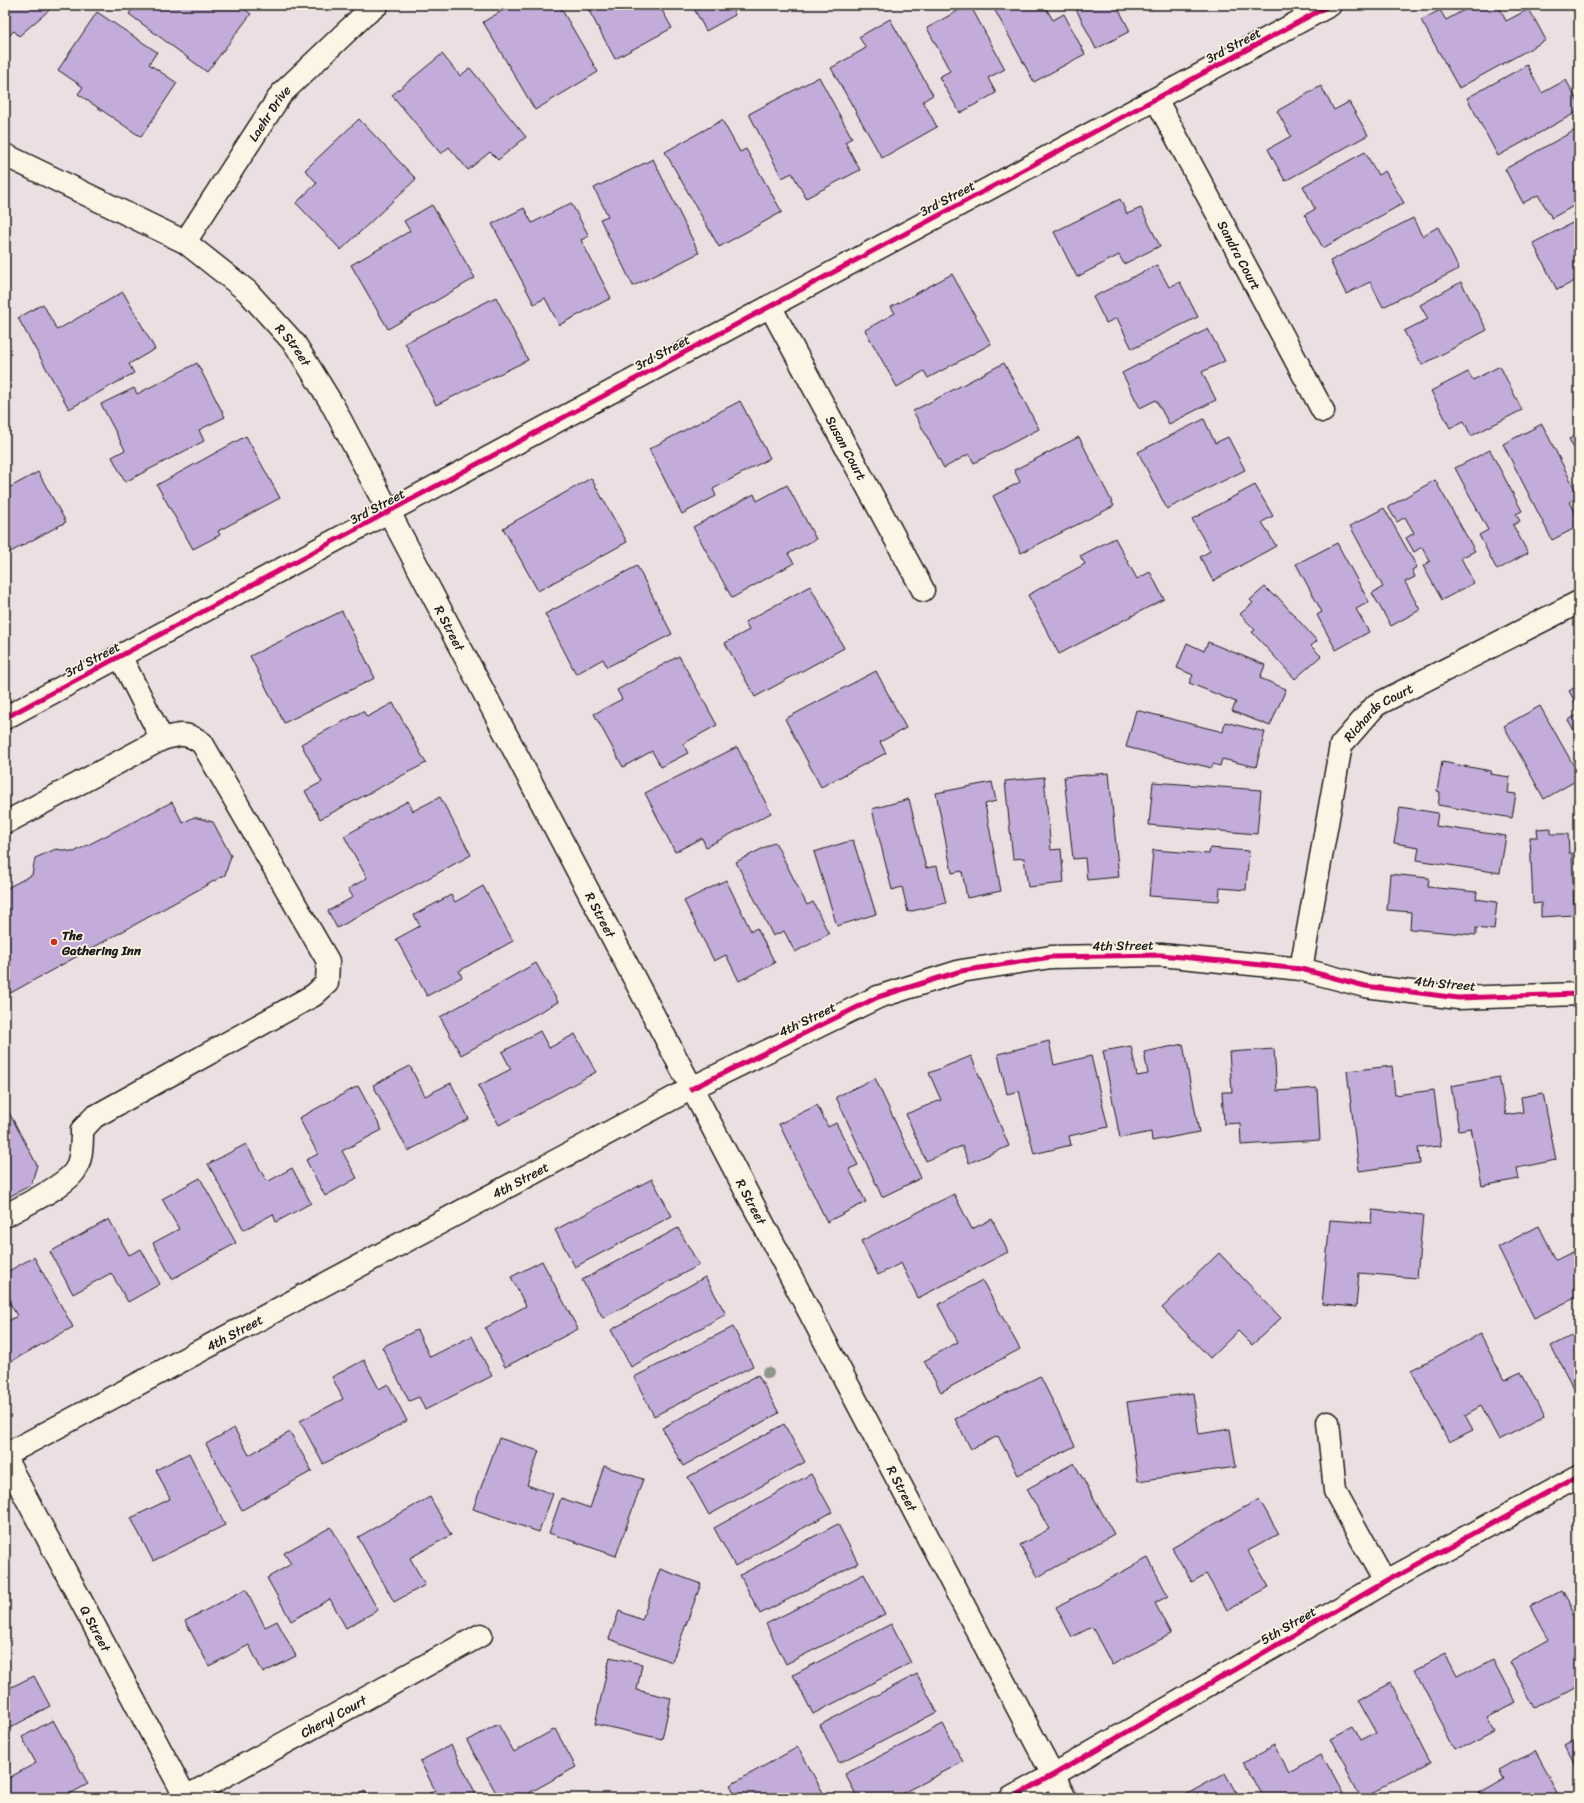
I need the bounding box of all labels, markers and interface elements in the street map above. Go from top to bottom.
street label: 3rd Street [1201,21,1266,70]
street label: Laehr Drive [242,79,297,146]
street label: 3rd Street [915,174,980,223]
street label: Sandra Court [1211,216,1267,295]
street label: R Street [269,318,317,371]
street label: 3rd Street [630,328,695,377]
street label: Susan Court [819,411,873,485]
street label: 3rd Street [345,482,410,531]
street label: R Street [428,601,471,656]
street label: 3rd Street [60,635,125,684]
street label: Richards Court [1338,677,1417,747]
street label: R Street [579,888,622,943]
place label: The Gathering Inn [61,924,142,962]
street label: 4th Street [1092,933,1154,958]
marker: The Gathering Inn [49,937,59,947]
street label: 4th Street [1413,969,1477,998]
street label: 4th Street [774,995,840,1043]
street label: 4th Street [488,1155,553,1205]
street label: R Street [729,1175,773,1229]
street label: 4th Street [202,1308,268,1358]
street label: R Street [880,1461,924,1516]
street label: 5th Street [1256,1600,1321,1651]
street label: Q Street [73,1601,117,1657]
street label: Cheryl Court [296,1689,372,1744]

